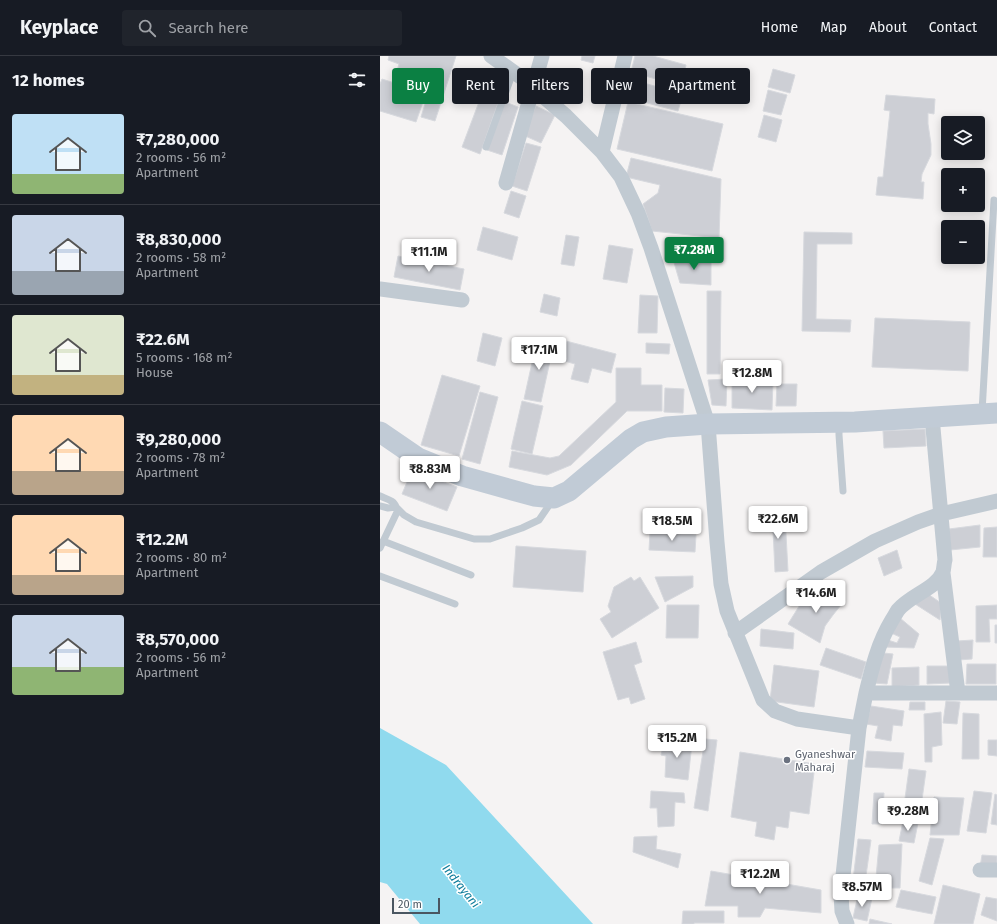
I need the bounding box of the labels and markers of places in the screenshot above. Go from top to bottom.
pin: ₹7.28M [661,237,727,271]
pin: ₹11.1M [396,239,462,273]
pin: ₹17.1M [506,337,572,371]
pin: ₹12.8M [719,360,785,394]
pin: ₹8.83M [397,456,463,490]
pin: ₹22.6M [745,506,811,540]
pin: ₹18.5M [639,508,705,542]
pin: ₹14.6M [783,580,849,614]
pin: ₹15.2M [644,725,710,759]
place label: Gyaneshwar Maharaj [795,748,856,774]
marker: Gyaneshwar Maharaj [782,755,792,765]
pin: ₹9.28M [875,798,941,832]
pin: ₹12.2M [727,861,793,895]
pin: ₹8.57M [829,874,895,908]

